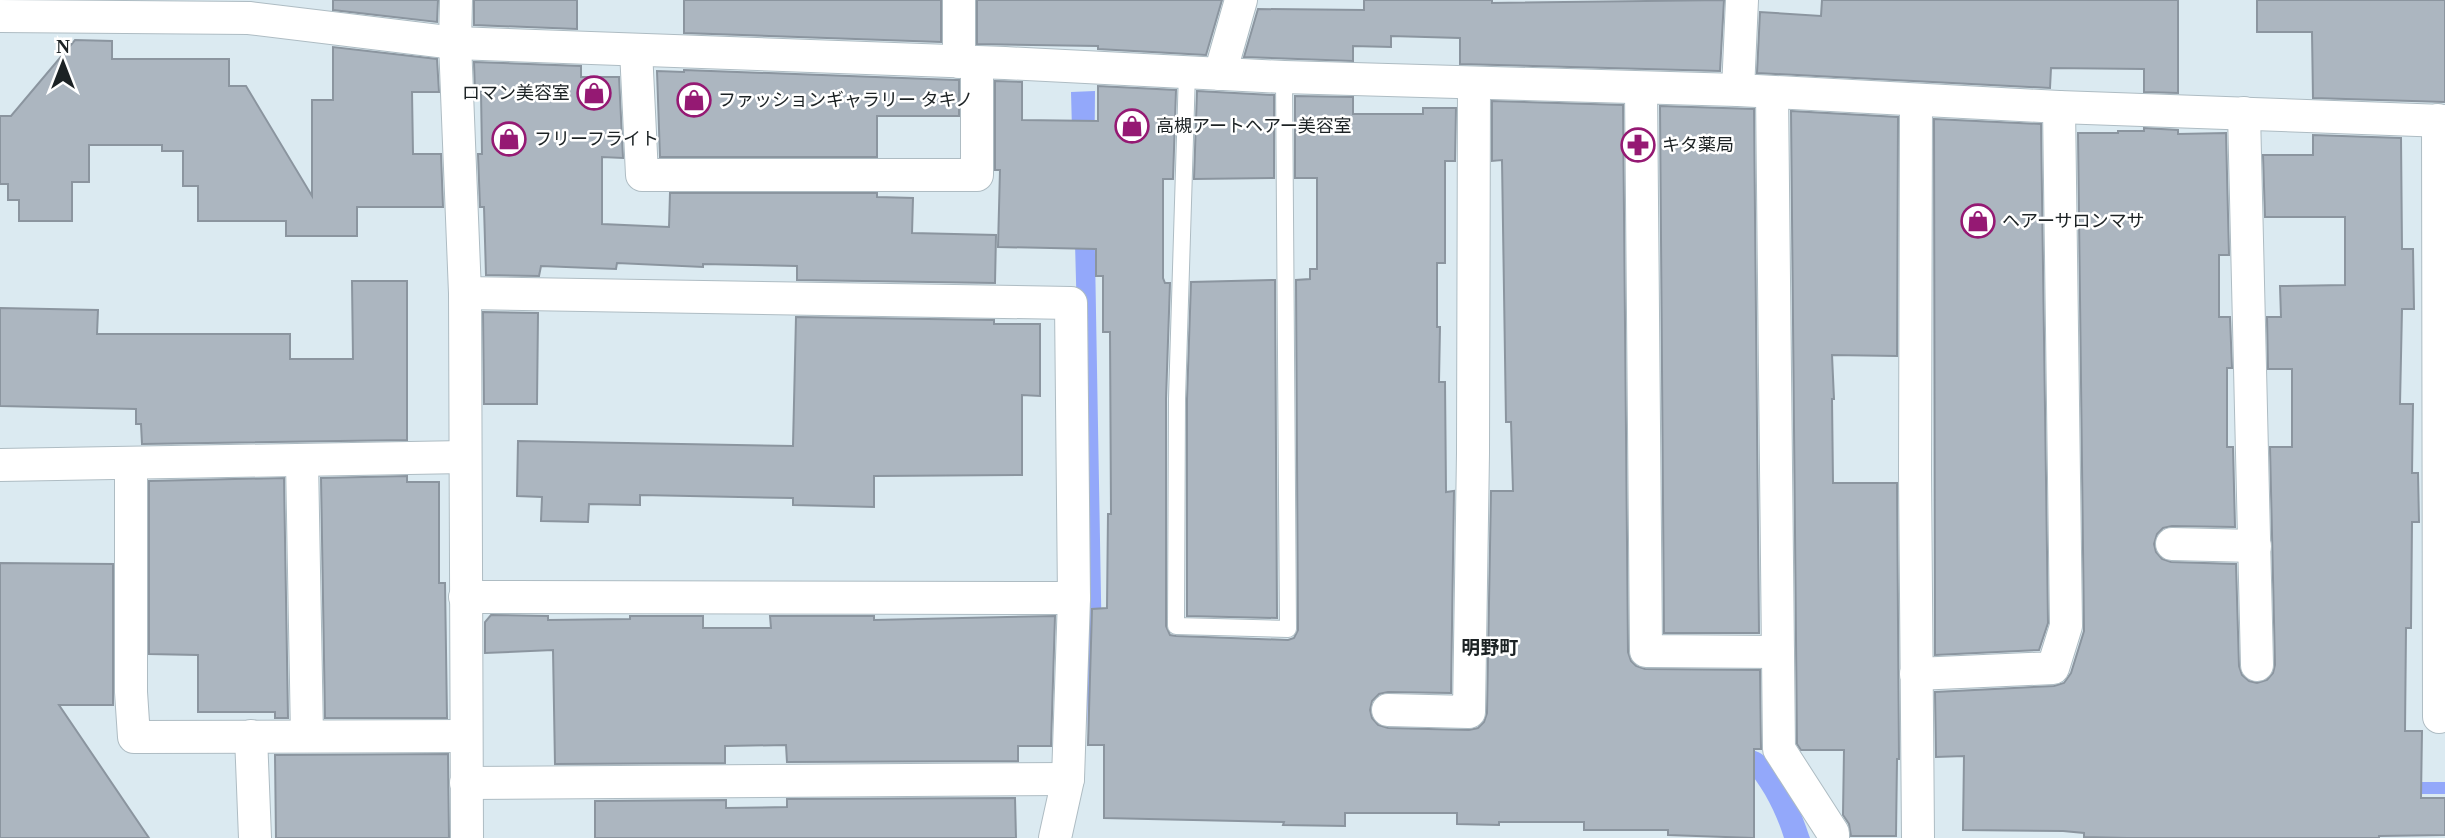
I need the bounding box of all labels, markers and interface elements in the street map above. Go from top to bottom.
north arrow [28,28,98,98]
text: N [56,36,70,57]
shop icon: ロマン美容室 [575,74,613,112]
shop icon: ファッションギャラリー タキノ [675,81,713,119]
place label: ロマン美容室 [462,83,570,103]
place label: ファッションギャラリー タキノ [718,90,973,110]
shop icon: 高槻アートヘアー美容室 [1113,107,1151,145]
place label: 高槻アートヘアー美容室 [1156,116,1352,136]
shop icon: フリーフライト [490,120,528,158]
pharmacy icon: キタ薬局 [1619,126,1657,164]
place label: フリーフライト [534,129,659,149]
place label: キタ薬局 [1662,135,1734,155]
shop icon: ヘアーサロンマサ [1959,202,1997,240]
place label: ヘアーサロンマサ [2002,211,2145,231]
district label: 明野町 [1461,637,1519,658]

